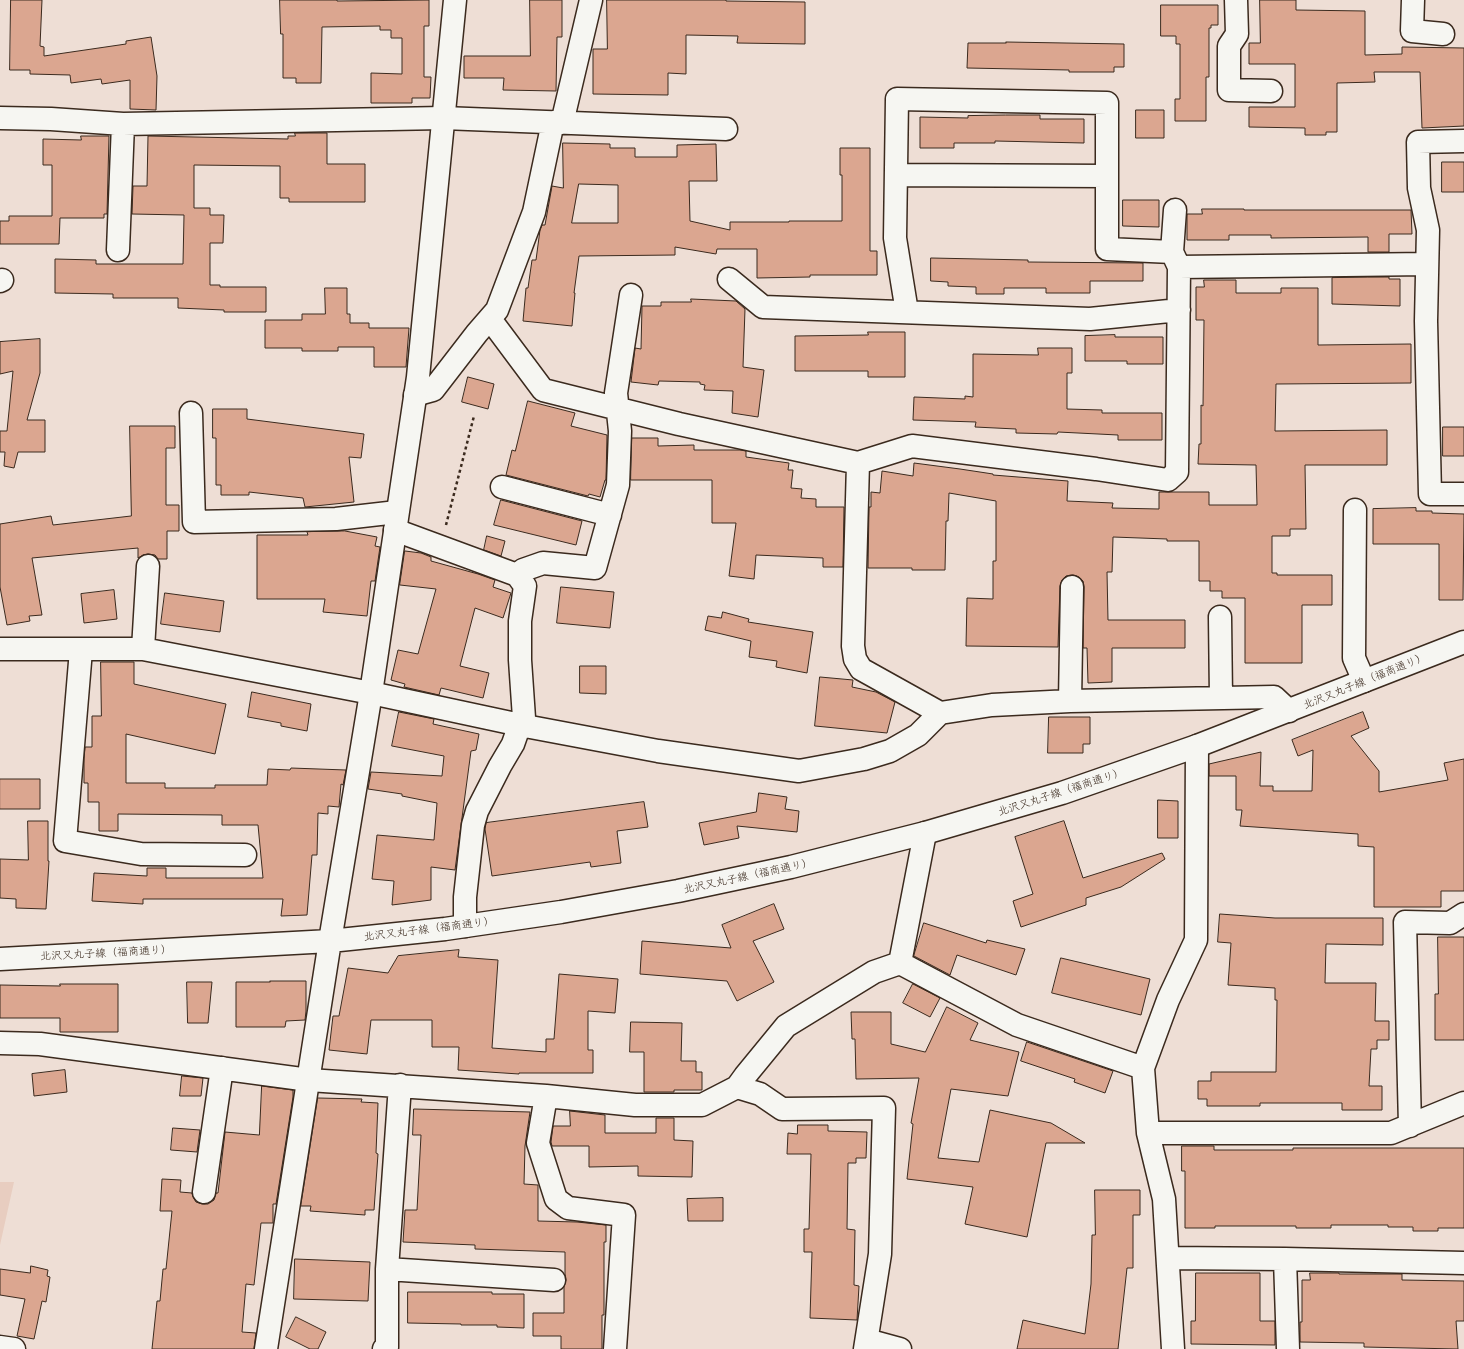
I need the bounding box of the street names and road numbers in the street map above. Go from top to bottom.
street label: 北沢又丸子線（福商通り） [1301,650,1429,712]
street label: 北沢又丸子線（福商通り） [996,765,1126,819]
street label: 北沢又丸子線（福商通り） [682,856,814,896]
street label: 北沢又丸子線（福商通り） [363,914,495,944]
street label: 北沢又丸子線（福商通り） [40,943,172,963]

